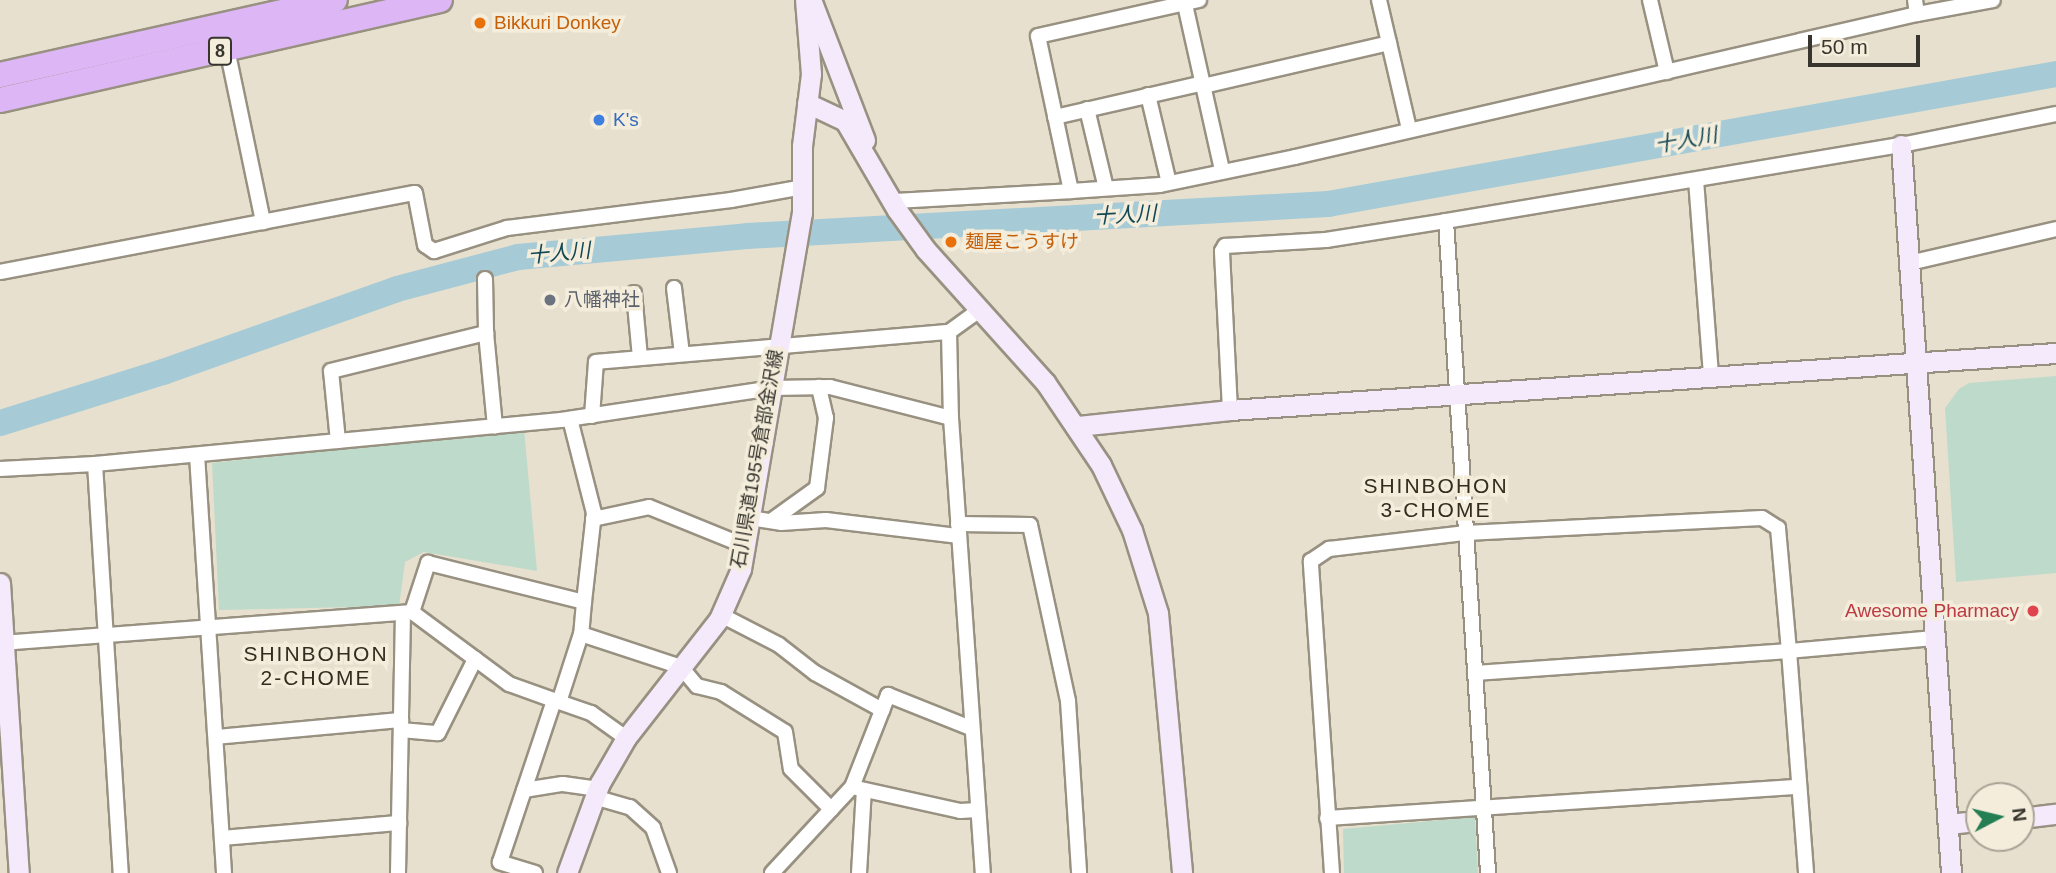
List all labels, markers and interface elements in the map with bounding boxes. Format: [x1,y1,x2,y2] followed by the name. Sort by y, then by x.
[494,12,621,34] place label: Bikkuri Donkey
[472,15,488,31] marker: Bikkuri Donkey
[1811,21,1923,65] scale bar
[1821,35,1868,58] text: 50 m
[208,36,232,66] road number: 8
[613,109,639,131] place label: K's
[591,112,607,128] marker: K's
[1653,122,1719,158] water label: 十人川
[1093,201,1157,229] water label: 十人川
[965,231,1079,253] place label: 麺屋こうすけ
[943,234,959,250] marker: 麺屋こうすけ
[527,238,591,268] water label: 十人川
[564,289,640,311] place label: 八幡神社
[542,292,558,308] marker: 八幡神社
[727,348,787,570] street label: 石川県道195号倉部金沢線
[1365,473,1507,523] district label: SHINBOHON 3-CHOME
[1845,600,2019,622] place label: Awesome Pharmacy
[2025,603,2041,619] marker: Awesome Pharmacy
[245,641,387,691] district label: SHINBOHON 2-CHOME
[1965,782,2035,852] north arrow
[2008,807,2031,823] text: N

